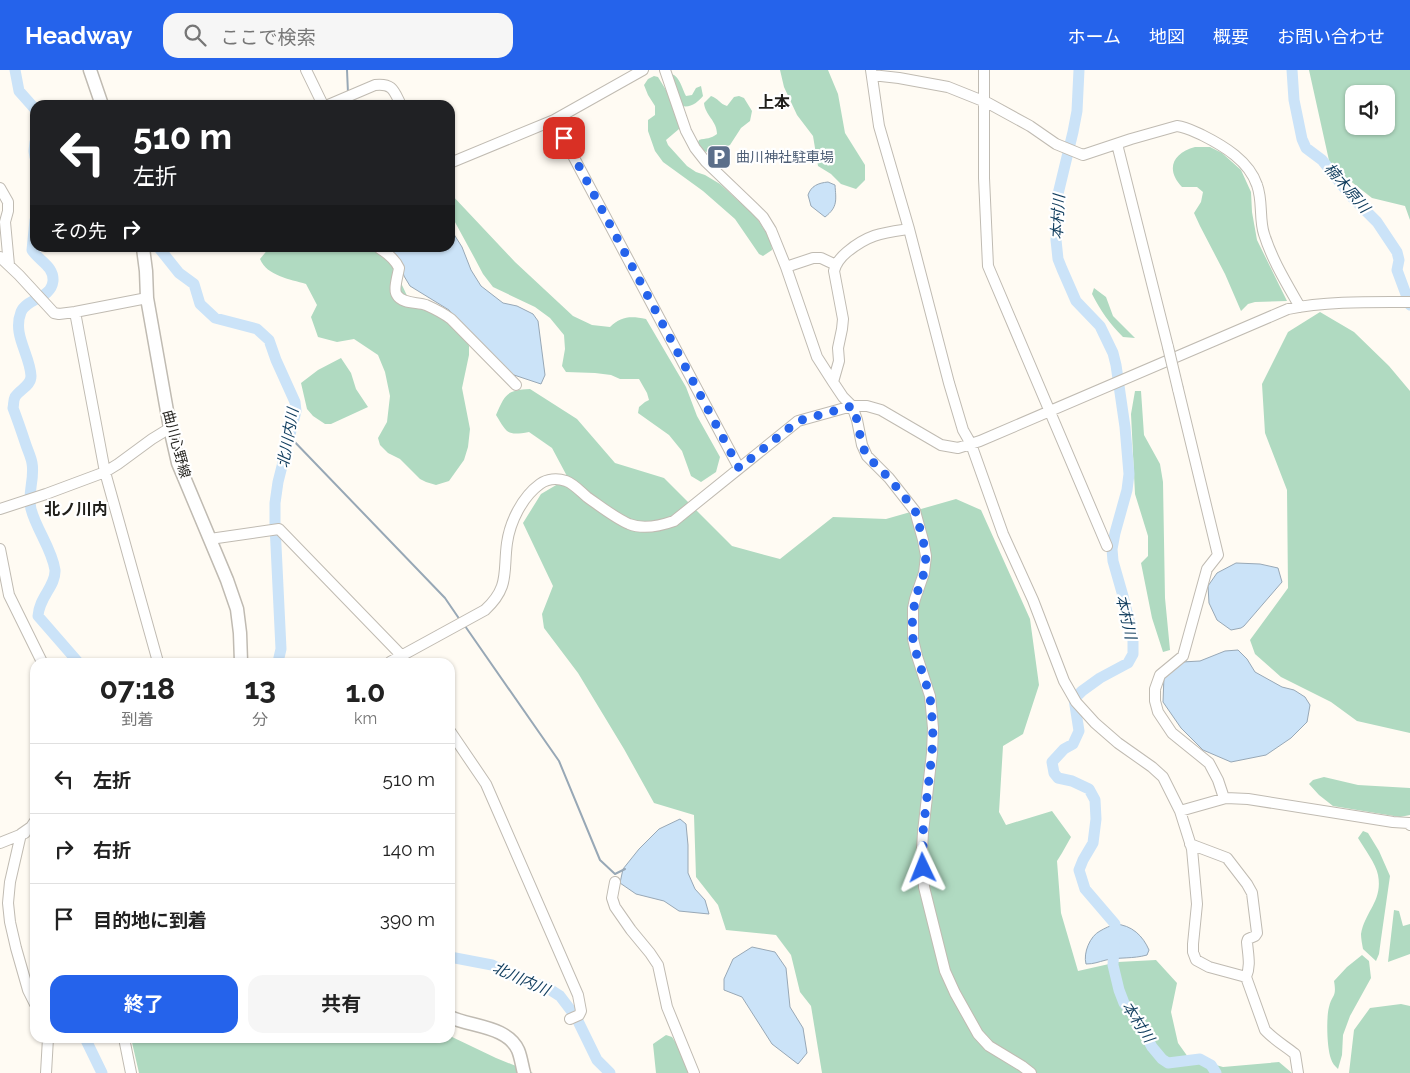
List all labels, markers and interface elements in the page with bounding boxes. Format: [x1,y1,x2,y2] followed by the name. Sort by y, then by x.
[163,13,513,58] search box
[25,21,133,50] text: Headway
[181,21,209,49] icon: search
[221,26,316,48] text: ここで検索
[1068,26,1121,47] text: ホーム
[1149,26,1185,47] text: 地図
[1213,26,1249,47] text: 概要
[1277,26,1385,47] text: お問い合わせ
[1345,85,1395,135] map controls
[1345,85,1395,135] button: sound
[758,93,790,112] district label: 上本
[133,116,232,157] text: 510 m
[543,117,585,159] pin
[50,120,115,185] icon: left
[550,124,578,152] icon: arrive
[706,144,732,170] parking icon: 曲川神社駐車場
[736,149,834,165] place label: 曲川神社駐車場
[1321,159,1375,218] water label: 楠木原川
[133,163,177,189] text: 左折
[1048,192,1068,240] water label: 本村川
[117,215,145,243] icon: right
[50,220,107,242] text: その先
[274,405,302,469] water label: 北川内川
[160,408,194,480] street label: 曲川心野線
[44,500,108,519] district label: 北ノ川内
[1112,593,1140,643] water label: 本村川
[99,671,175,706] text: 07:18
[245,671,276,706] text: 13
[346,674,386,709] text: 1.0
[354,709,377,728] text: km
[121,710,153,729] text: 到着
[252,710,268,729] text: 分
[50,765,78,793] icon: left
[383,768,435,790] text: 510 m
[93,769,131,791] text: 左折
[50,835,78,863] icon: right
[383,838,435,860] text: 140 m
[93,839,131,861] text: 右折
[896,841,948,893] position arrow
[50,905,78,933] icon: arrive
[380,908,435,930] text: 390 m
[93,909,207,931] text: 目的地に到着
[490,959,554,1000] water label: 北川内川
[50,975,238,1033] button: 終了
[248,975,435,1033] button: 共有
[1118,998,1159,1047] water label: 本村川

